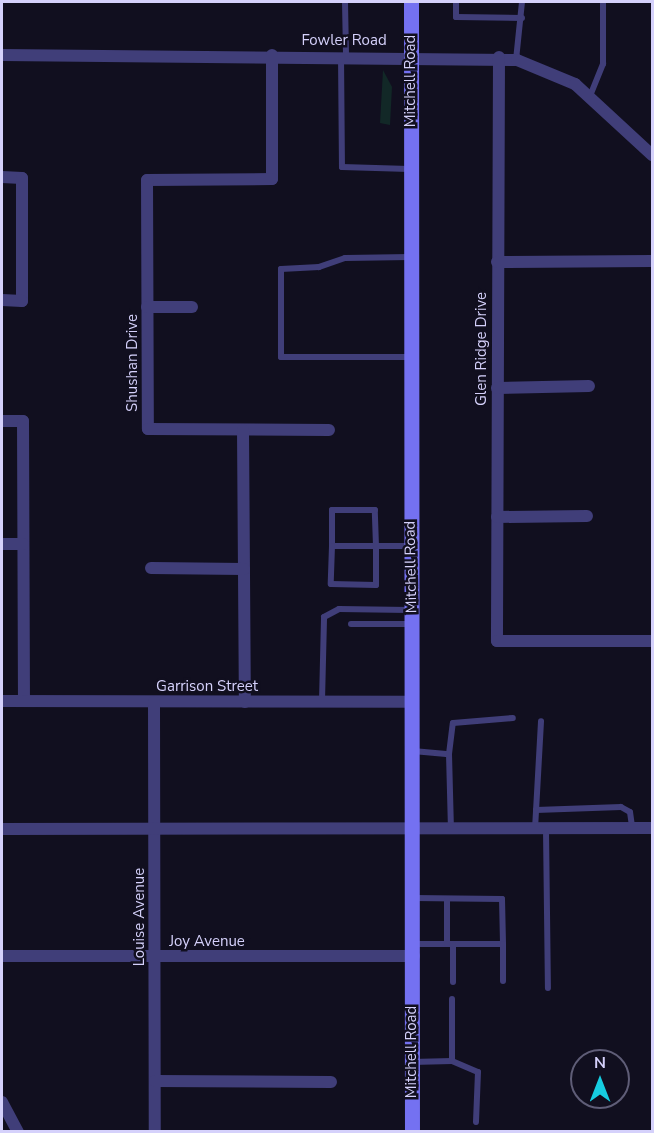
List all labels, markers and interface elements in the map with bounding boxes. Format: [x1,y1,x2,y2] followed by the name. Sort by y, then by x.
[301,32,387,50] street label: Fowler Road
[402,35,420,127] street label: Mitchell Road
[473,292,491,406] street label: Glen Ridge Drive
[124,314,142,412] street label: Shushan Drive
[401,521,421,613] street label: Mitchell Road
[156,678,258,696] street label: Garrison Street
[131,868,149,966] street label: Louise Avenue
[169,933,245,951] street label: Joy Avenue
[403,1006,421,1098] street label: Mitchell Road
[570,1049,630,1109] north arrow
[594,1052,606,1074] text: N

